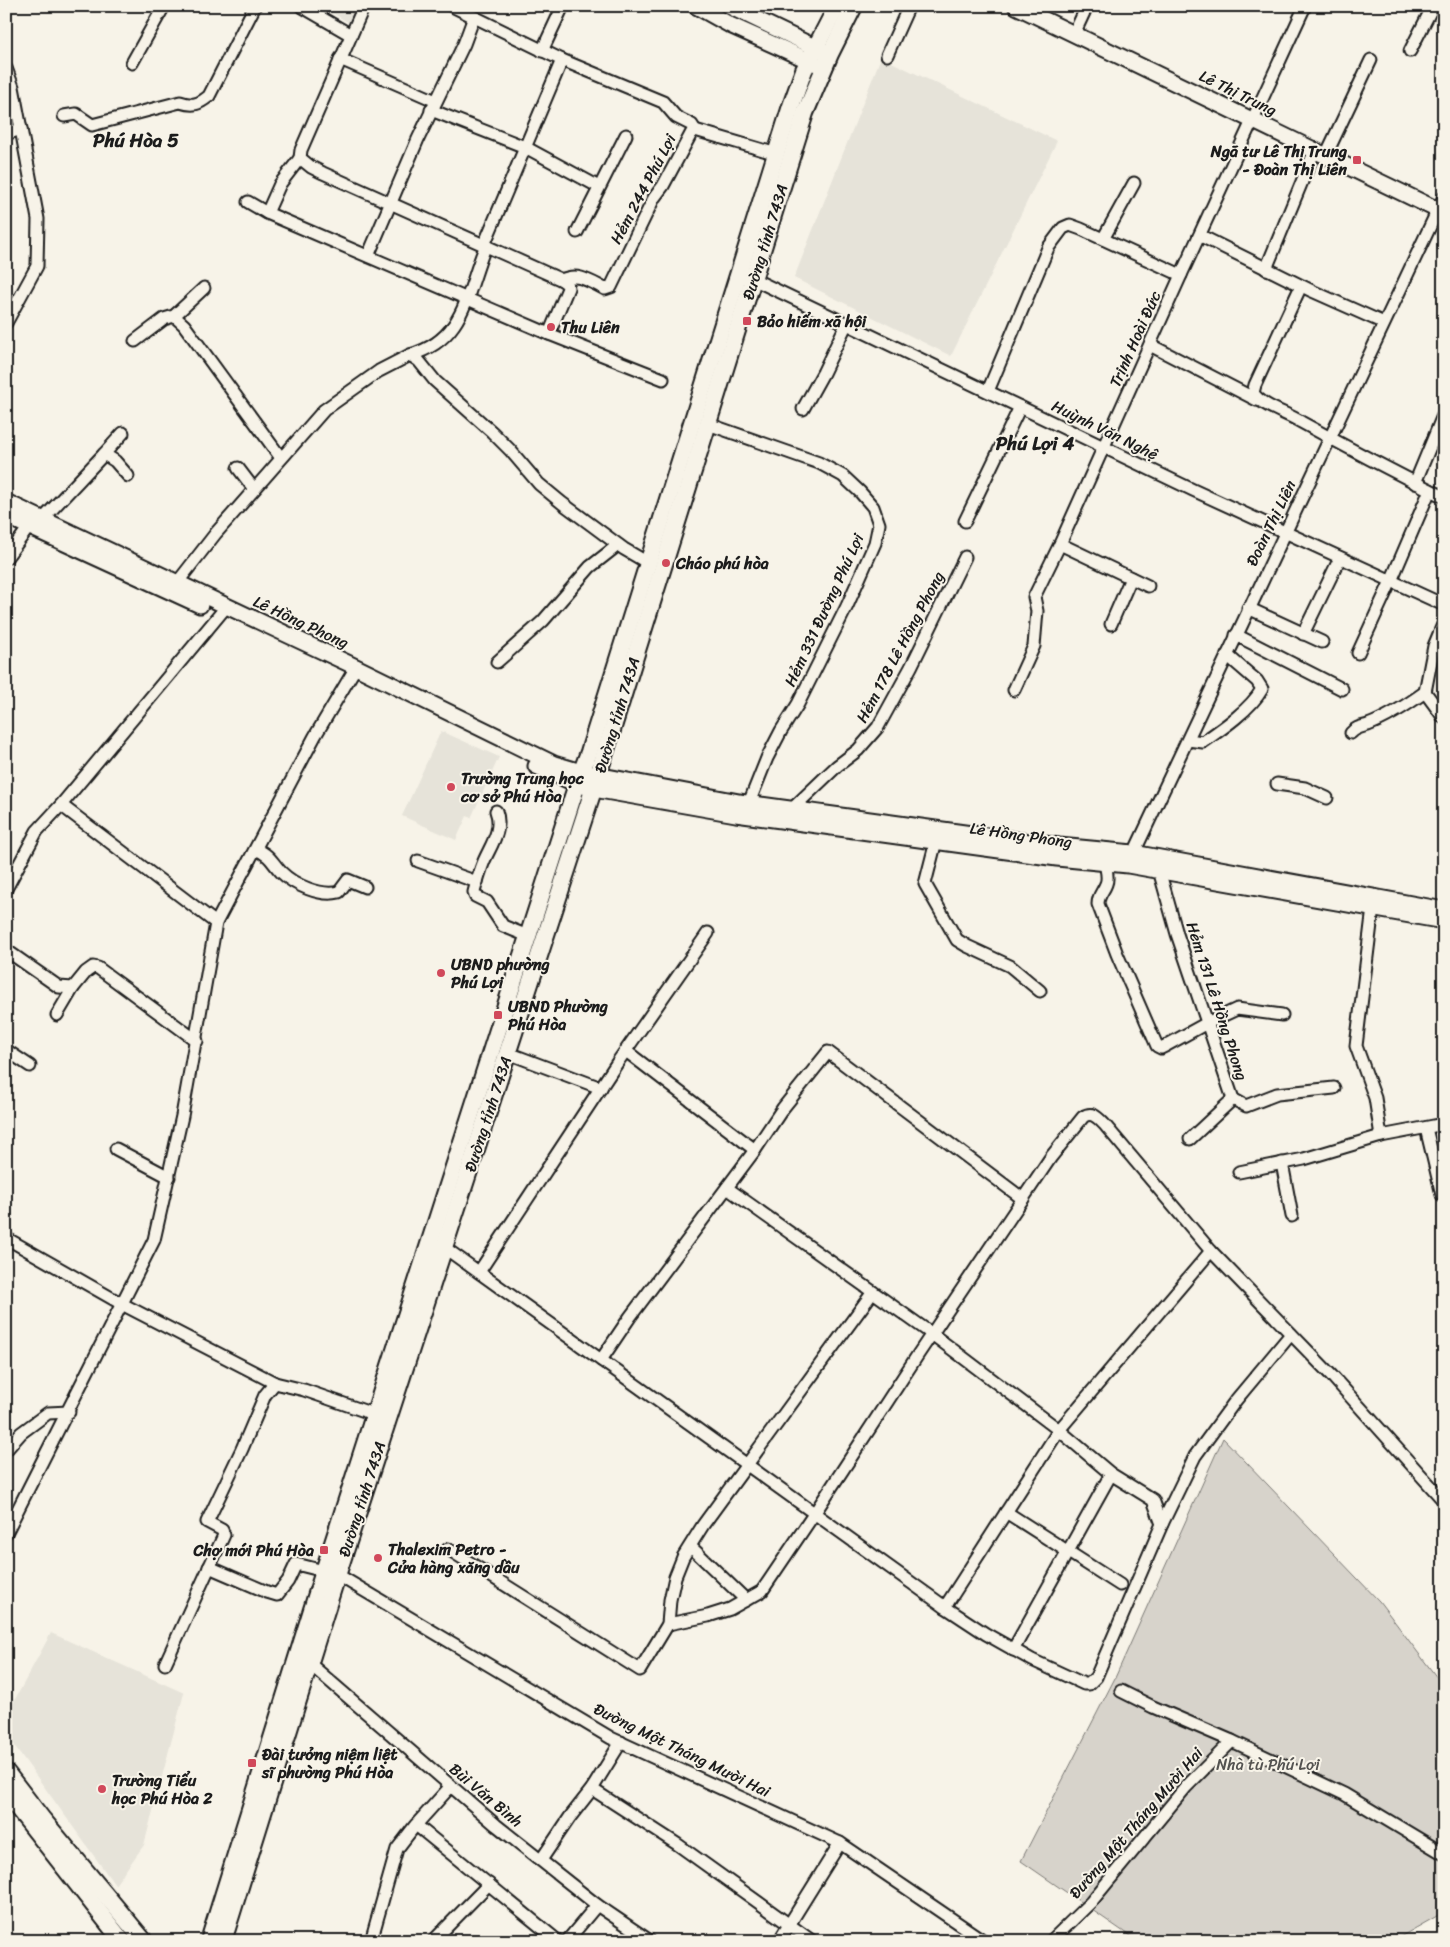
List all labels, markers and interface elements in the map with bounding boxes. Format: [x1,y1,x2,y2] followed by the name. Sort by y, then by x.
[1194,62,1282,124] street label: Lê Thị Trung
[93,124,179,157] district label: Phú Hòa 5
[602,128,685,249] street label: Hẻm 244 Phú Lợi
[1210,137,1348,184] place label: Ngã tư Lê Thị Trung - Đoàn Thị Liên
[1351,154,1363,166] marker: Ngã tư Lê Thị Trung - Đoàn Thị Liên
[734,180,796,304] street label: Đường tỉnh 743A
[1101,286,1169,392] street label: Trịnh Hoài Đức
[757,307,868,336] place label: Bảo hiểm xã hội
[561,313,620,342] place label: Thu Liên
[741,315,753,327] marker: Bảo hiểm xã hội
[545,321,557,333] marker: Thu Liên
[1047,392,1164,469] street label: Huỳnh Văn Nghệ
[996,427,1074,460] district label: Phú Lợi 4
[1238,475,1305,571] street label: Đoàn Thị Liên
[776,528,873,692] street label: Hẻm 331 Đường Phú Lợi
[675,549,769,578] place label: Cháo phú hòa
[660,557,672,569] marker: Cháo phú hòa
[848,566,952,728] street label: Hẻm 178 Lê Hồng Phong
[248,587,354,657] street label: Lê Hồng Phong
[586,653,648,777] street label: Đường tỉnh 743A
[460,764,585,811] place label: Trường Trung học cơ sở Phú Hòa
[445,781,457,793] marker: Trường Trung học cơ sở Phú Hòa
[968,813,1074,857] street label: Lê Hồng Phong
[1178,918,1256,1084] street label: Hẻm 131 Lê Hồng Phong
[451,950,551,997] place label: UBND phường Phú Lợi
[435,967,447,979] marker: UBND phường Phú Lợi
[508,992,609,1039] place label: UBND Phường Phú Hòa
[492,1009,504,1021] marker: UBND Phường Phú Hòa
[456,1052,520,1176] street label: Đường tỉnh 743A
[330,1437,394,1561] street label: Đường tỉnh 743A
[387,1535,520,1582] place label: Thalexim Petro - Cửa hàng xăng dầu
[192,1536,314,1565] place label: Chợ mới Phú Hòa
[318,1544,330,1556] marker: Chợ mới Phú Hòa
[372,1552,384,1564] marker: Thalexim Petro - Cửa hàng xăng dầu
[589,1694,776,1806] street label: Đường Một Tháng Mười Hai
[261,1740,397,1787] place label: Đài tưởng niệm liệt sĩ phường Phú Hòa
[1061,1740,1211,1906] street label: Đường Một Tháng Mười Hai
[1216,1750,1320,1779] park label: Nhà tù Phú Lợi
[442,1755,530,1835] street label: Bùi Văn Bình
[246,1757,258,1769] marker: Đài tưởng niệm liệt sĩ phường Phú Hòa
[111,1766,213,1813] place label: Trường Tiểu học Phú Hòa 2
[96,1783,108,1795] marker: Trường Tiểu học Phú Hòa 2

